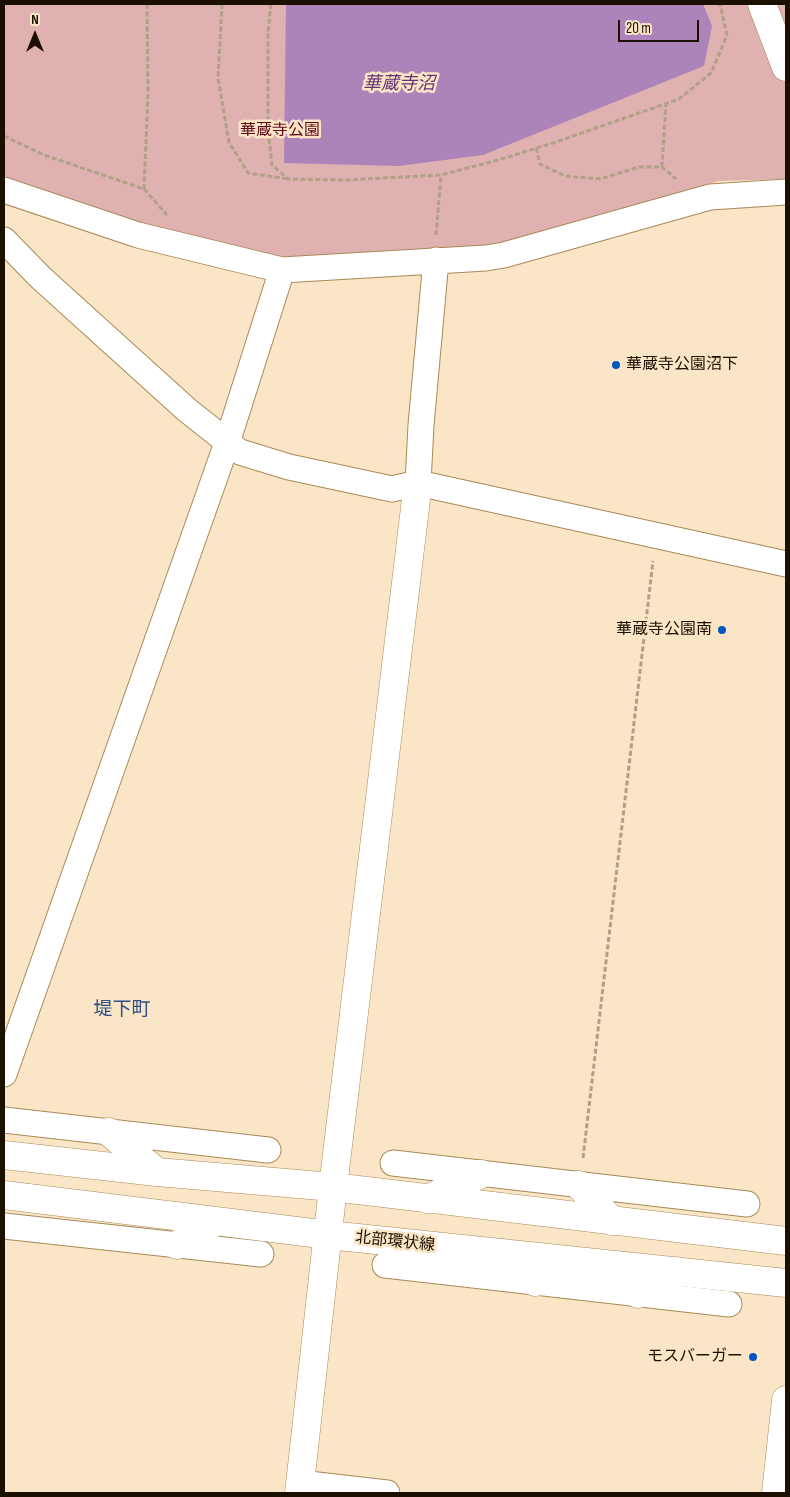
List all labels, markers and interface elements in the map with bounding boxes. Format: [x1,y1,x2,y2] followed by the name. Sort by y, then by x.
[10,10,60,60] north arrow
[620,10,701,42] scale bar
[31,11,39,28] text: N
[626,19,651,38] text: 20 m
[363,73,435,95] water label: 華蔵寺沼
[240,121,320,141] park label: 華蔵寺公園
[626,355,738,375] place label: 華蔵寺公園沼下
[610,359,622,371] marker: 華蔵寺公園沼下
[616,620,712,640] place label: 華蔵寺公園南
[716,624,728,636] marker: 華蔵寺公園南
[94,999,150,1021] district label: 堤下町
[354,1228,436,1256] street label: 北部環状線
[647,1347,743,1367] place label: モスバーガー
[747,1351,759,1363] marker: モスバーガー

